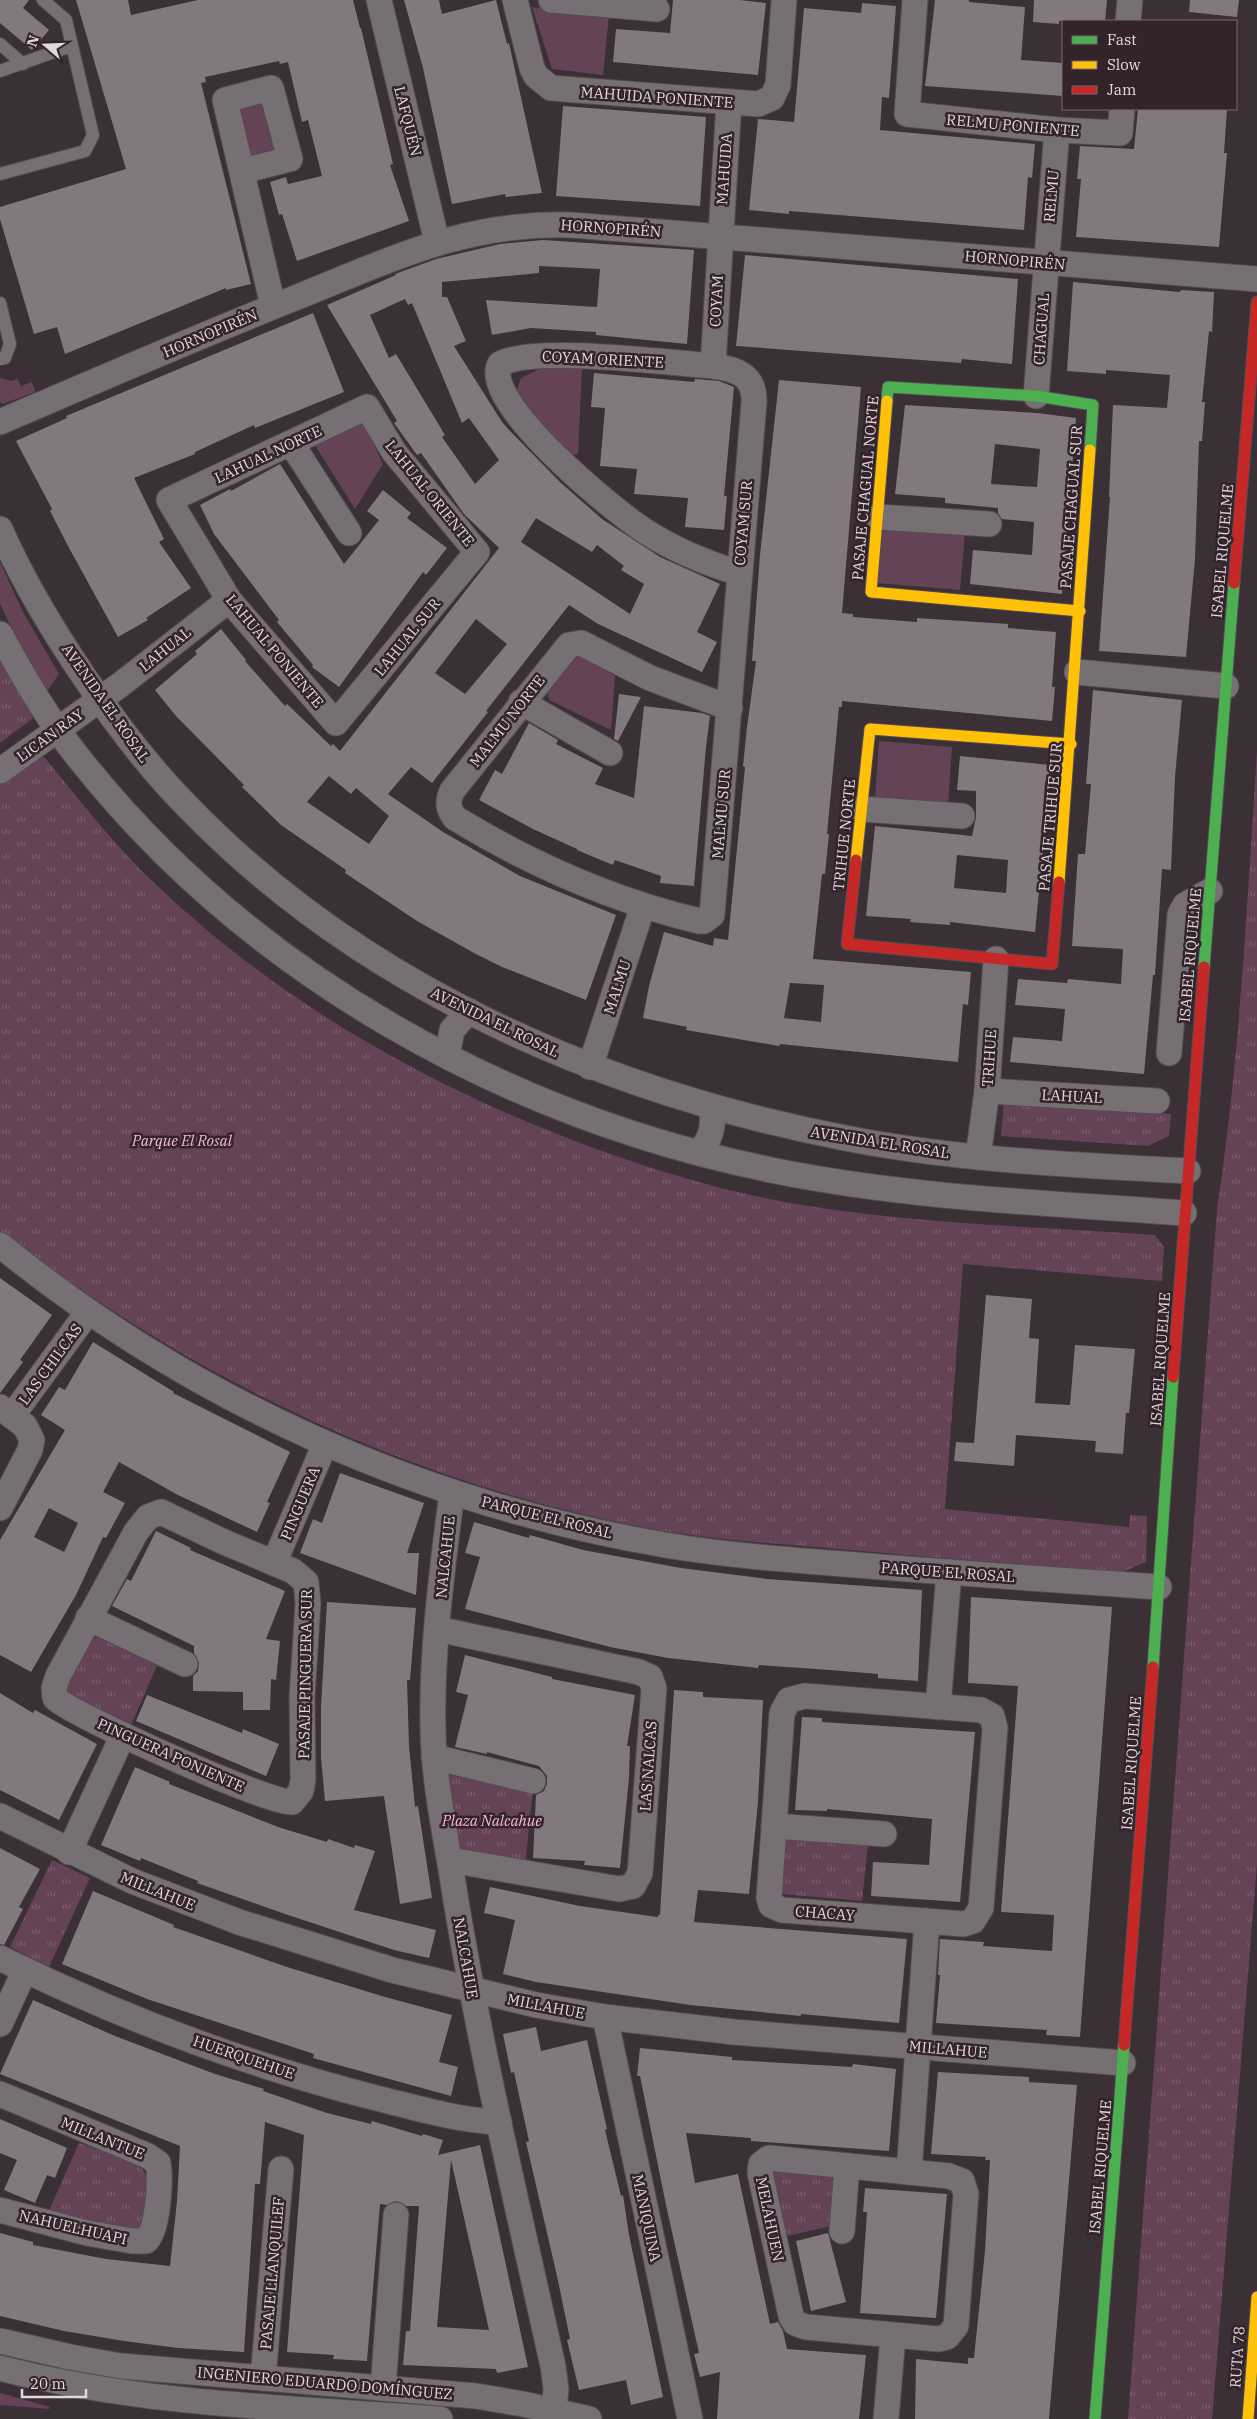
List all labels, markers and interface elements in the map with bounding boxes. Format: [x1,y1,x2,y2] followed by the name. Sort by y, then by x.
[20,20,70,70] north arrow
[1062,20,1237,110] legend
[1107,30,1137,49] text: Fast
[22,33,43,49] text: N
[1107,55,1141,74] text: Slow
[1107,80,1136,99] text: Jam
[580,82,734,112] street label: MAHUIDA PONIENTE
[390,84,426,158] street label: LAFQUÉN
[945,110,1081,140] street label: RELMU PONIENTE
[712,132,736,206] street label: MAHUIDA
[1039,169,1063,223] street label: RELMU
[560,215,662,241] street label: HORNOPIRÉN
[964,246,1066,274] street label: HORNOPIRÉN
[705,275,727,327] street label: COYAM
[1029,292,1053,366] street label: CHAGUAL
[160,305,260,361] street label: HORNOPIRÉN
[542,346,664,372] street label: COYAM ORIENTE
[847,395,883,581] street label: PASAJE CHAGUAL NORTE
[211,421,325,487] street label: LAHUAL NORTE
[1056,425,1086,589] street label: PASAJE CHAGUAL SUR
[381,436,479,550] street label: LAHUAL ORIENTE
[730,480,756,566] street label: COYAM SUR
[1207,483,1237,619] street label: ISABEL RIQUELME
[222,590,328,712] street label: LAHUAL PONIENTE
[370,594,444,680] street label: LAHUAL SUR
[135,622,195,676] street label: LAHUAL
[58,640,154,766] street label: AVENIDA EL ROSAL
[465,671,549,771] street label: MALMU NORTE
[13,704,88,766] street label: LICAN RAY
[1034,742,1066,892] street label: PASAJE TRIHUE SUR
[708,768,734,860] street label: MALMU SUR
[829,778,859,892] street label: TRIHUE NORTE
[1175,887,1205,1023] street label: ISABEL RIQUELME
[599,957,635,1017] street label: MALMU
[428,983,562,1061] street label: AVENIDA EL ROSAL
[978,1029,1000,1087] street label: TRIHUE
[1041,1085,1103,1107] street label: LAHUAL
[809,1122,951,1162] street label: AVENIDA EL ROSAL
[131,1131,233,1150] park label: Parque El Rosal
[1146,1291,1174,1427] street label: ISABEL RIQUELME
[14,1320,86,1408] street label: LAS CHILCAS
[276,1463,324,1543] street label: PINGUERA
[480,1492,615,1542] street label: PARQUE EL ROSAL
[431,1515,459,1599] street label: NALCAHUE
[880,1558,1016,1586] street label: PARQUE EL ROSAL
[294,1589,316,1759] street label: PASAJE PINGUERA SUR
[1117,1695,1145,1831] street label: ISABEL RIQUELME
[94,1714,248,1796] street label: PINGUERA PONIENTE
[635,1720,661,1812] street label: LAS NALCAS
[441,1811,542,1830] park label: Plaza Nalcahue
[118,1867,198,1915] street label: MILLAHUE
[794,1901,856,1925] street label: CHACAY
[449,1916,483,2000] street label: NALCAHUE
[505,1989,587,2023] street label: MILLAHUE
[191,2031,297,2083] street label: HUERQUEHUE
[908,2036,988,2062] street label: MILLAHUE
[1085,2099,1115,2235] street label: ISABEL RIQUELME
[58,2113,148,2163] street label: MILLANTUE
[628,2172,666,2264] street label: MANIQUINA
[752,2175,788,2263] street label: MELAHUEN
[256,2196,288,2350] street label: PASAJE LLANQUILEF
[17,2205,129,2249] street label: NAHUELHUAPI
[1225,2326,1249,2388] street label: RUTA 78
[196,2362,454,2404] street label: INGENIERO EDUARDO DOMÍNGUEZ
[22,2366,86,2398] scale bar
[30,2374,66,2393] text: 20 m

